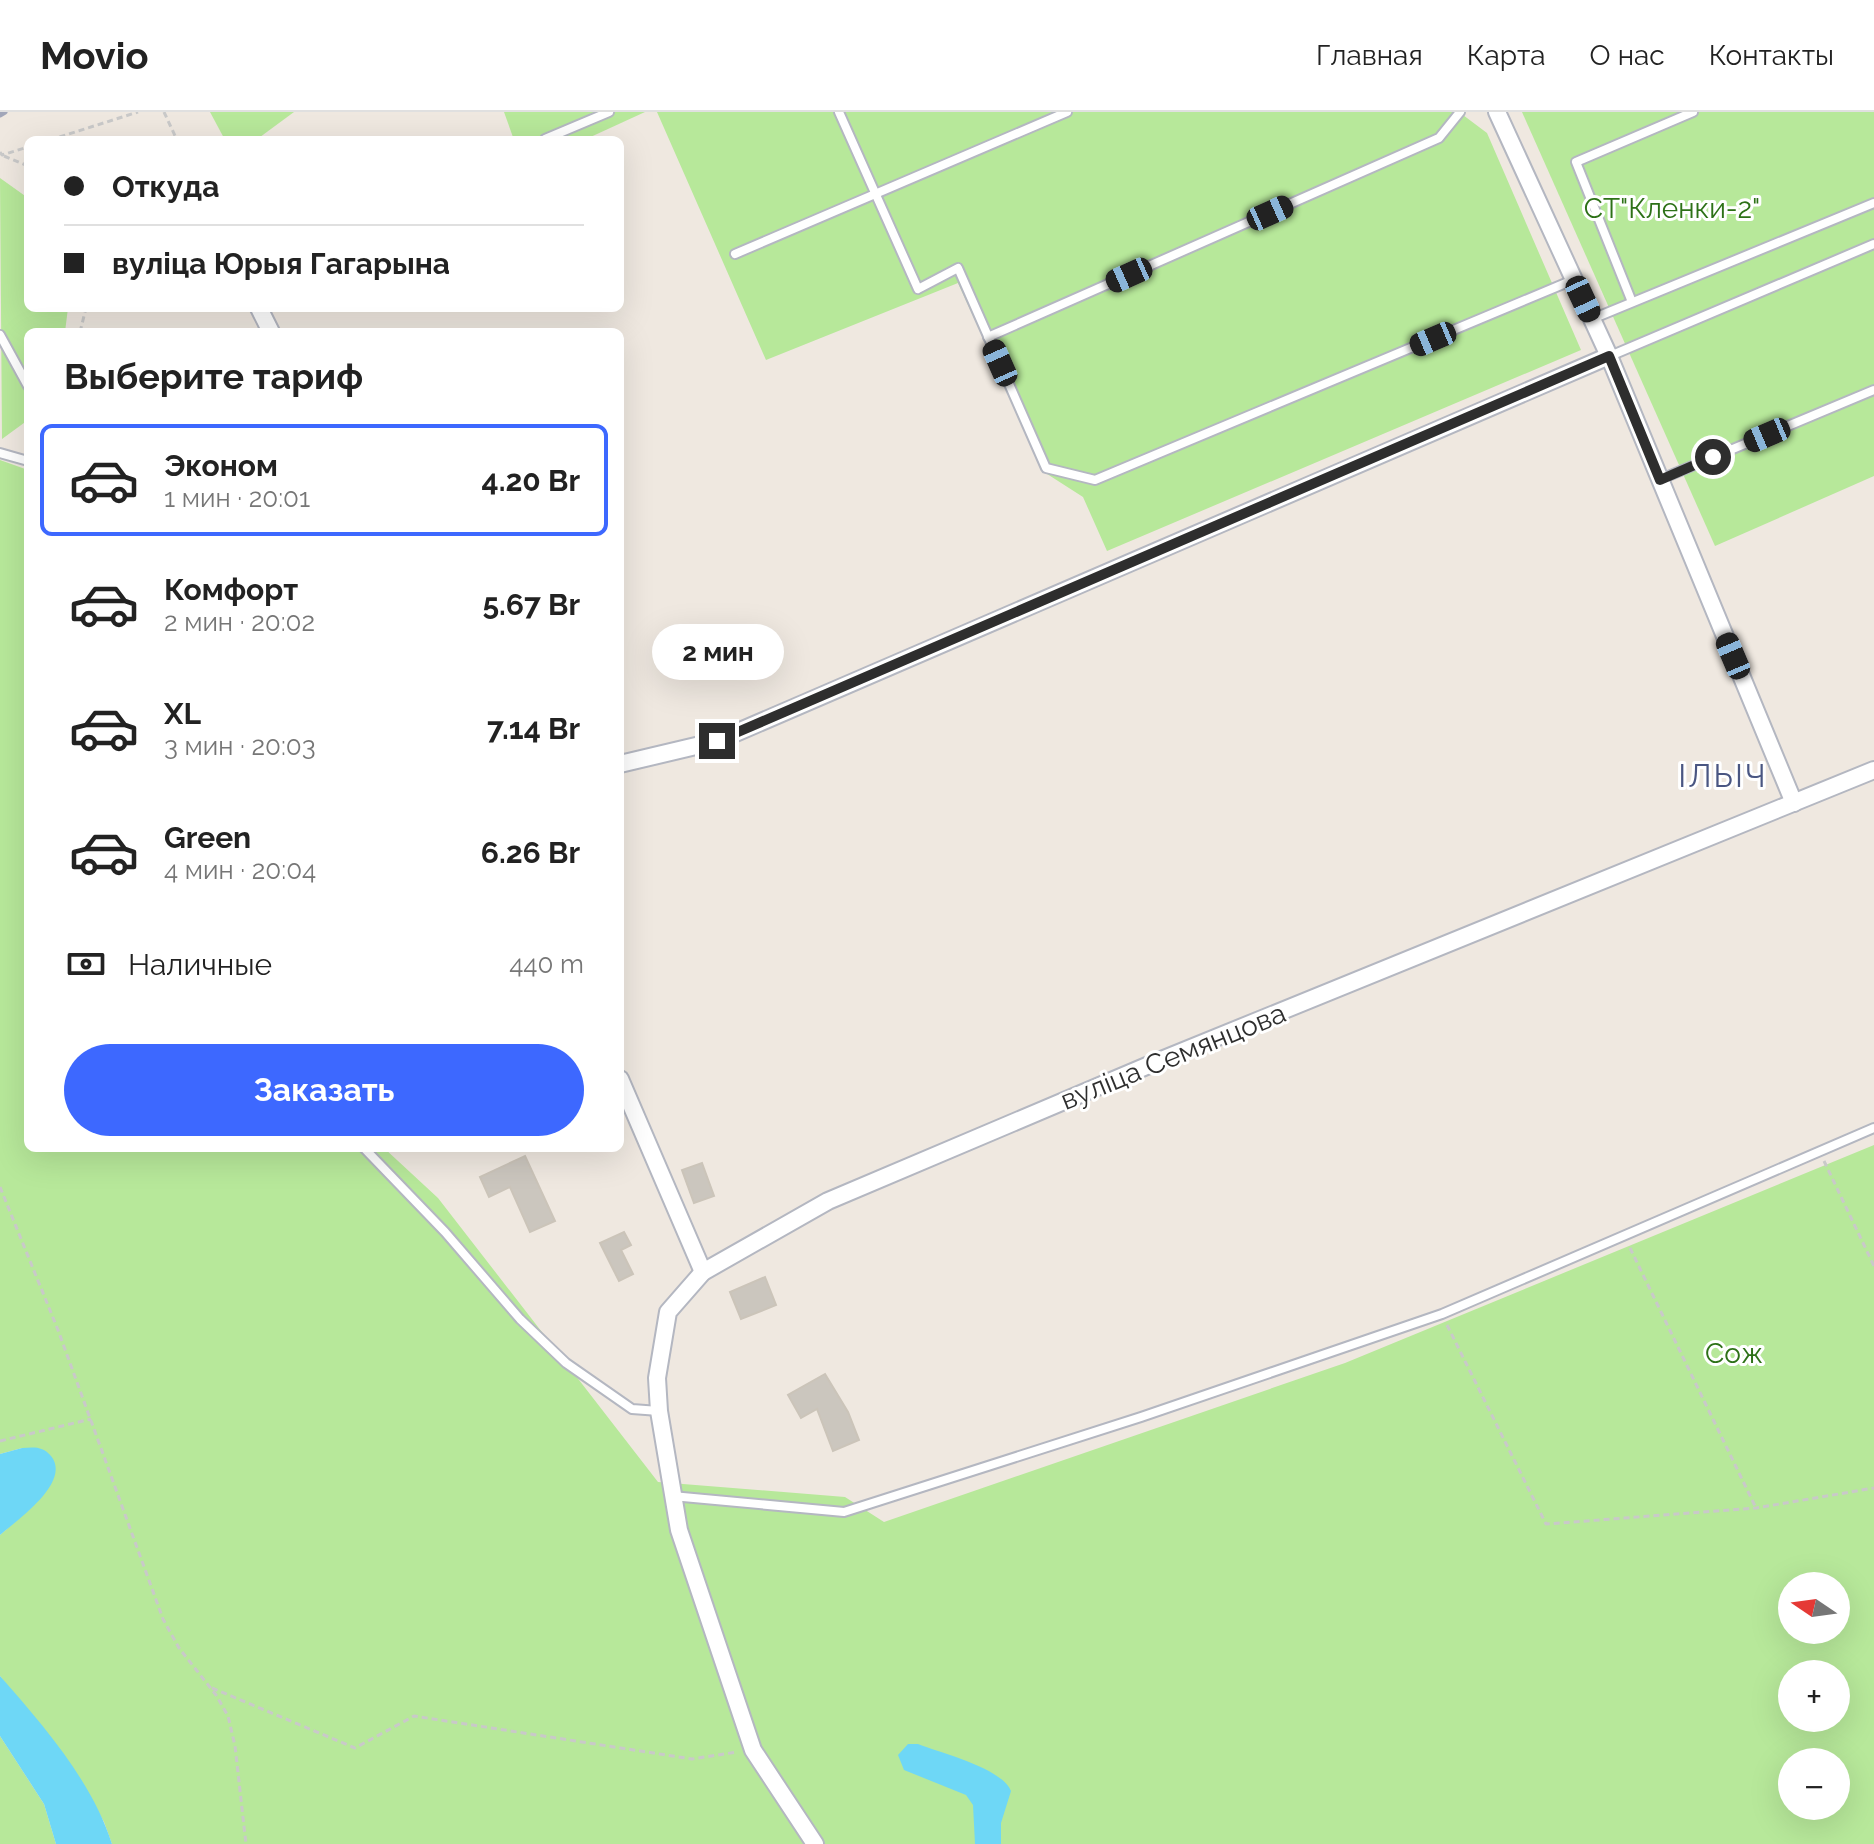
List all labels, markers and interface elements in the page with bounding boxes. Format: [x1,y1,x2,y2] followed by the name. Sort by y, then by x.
[40,33,149,78] text: Movio
[1316,39,1423,72] text: Главная
[1467,39,1546,72] text: Карта
[1590,39,1665,72] text: О нас
[1709,39,1834,72] text: Контакты
[112,169,219,204] text: Откуда
[1243,192,1297,234] car
[1584,192,1760,225] park label: СТ"Кленки-2"
[112,246,450,281] text: вуліца Юрыя Гагарына
[1102,254,1156,296] car
[1562,272,1604,326] car
[1406,319,1460,359] car
[979,336,1021,390] car
[64,355,363,397] text: Выберите тариф
[1740,415,1794,455] car
[1695,439,1731,475] route start
[68,444,140,516] icon: car
[164,448,278,483] text: Эконом
[482,463,580,498] text: 4.20 Br
[164,483,310,513] text: 1 мин · 20:01
[68,568,140,640] icon: car
[164,572,298,607] text: Комфорт
[482,587,580,622] text: 5.67 Br
[164,607,315,637] text: 2 мин · 20:02
[651,625,783,681] callout: 2 мин
[1713,629,1753,683] car
[682,637,754,667] text: 2 мин
[68,692,140,764] icon: car
[164,696,201,731] text: XL
[487,711,580,746] text: 7.14 Br
[699,723,735,759] route end
[164,731,316,761] text: 3 мин · 20:03
[1678,757,1768,794] district label: ІЛЬІЧ
[68,816,140,888] icon: car
[164,820,251,855] text: Green
[481,835,580,870] text: 6.26 Br
[164,855,316,885] text: 4 мин · 20:04
[64,942,108,986] icon: cash
[128,947,272,982] text: Наличные
[509,949,584,979] text: 440 m
[1056,996,1291,1117] street label: вуліца Семянцова
[64,1044,584,1136] button: Заказать
[1705,1337,1763,1370] park label: Сож
[1778,1572,1850,1644] north arrow
[1778,1572,1850,1820] map controls
[1778,1660,1850,1732] button: +
[1778,1748,1850,1820] button: −

